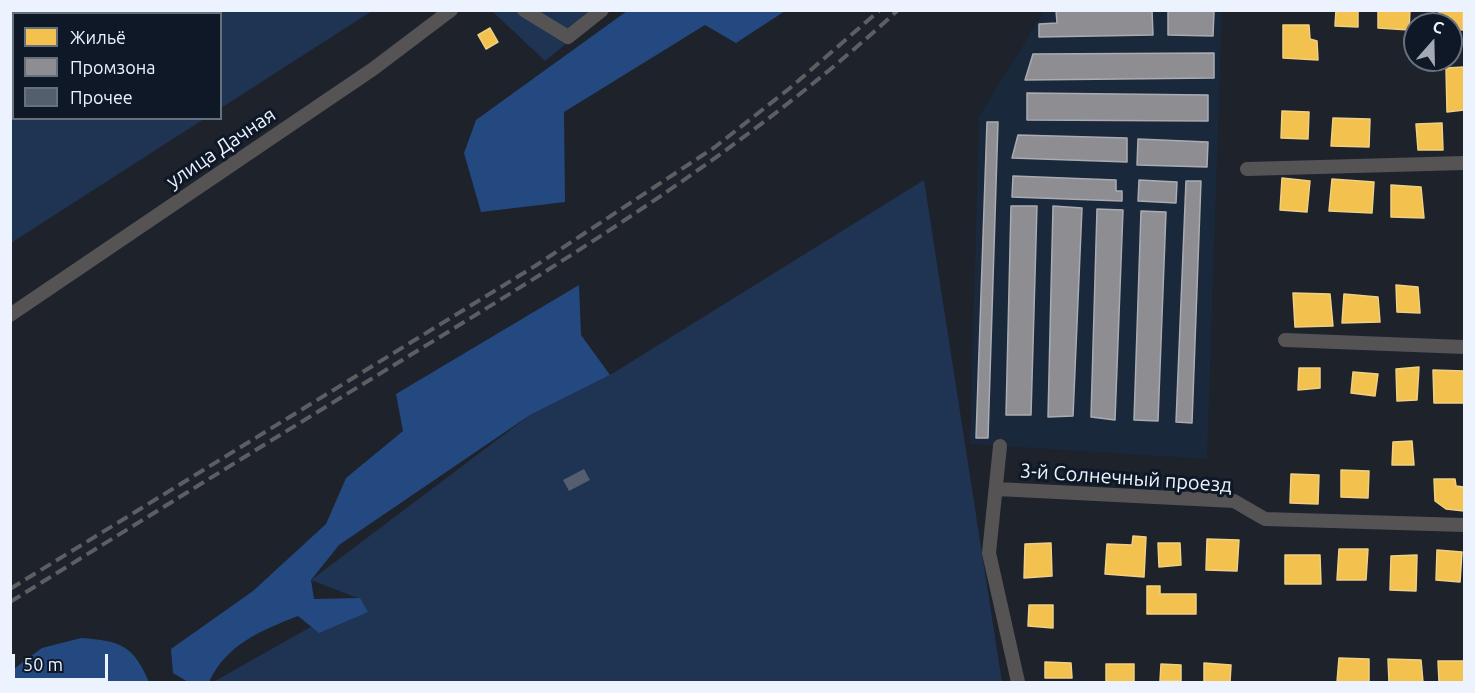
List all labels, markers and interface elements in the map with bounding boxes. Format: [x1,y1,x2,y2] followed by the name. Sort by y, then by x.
[12,12,222,120] legend
[1403,12,1463,72] north arrow
[1431,17,1446,37] text: С
[70,27,126,47] text: Жильё
[70,57,155,77] text: Промзона
[70,87,133,107] text: Прочее
[162,103,280,193] street label: улица Дачная
[1019,459,1233,497] street label: 3-й Солнечный проезд
[15,642,111,680] scale bar
[23,654,63,674] text: 50 m

